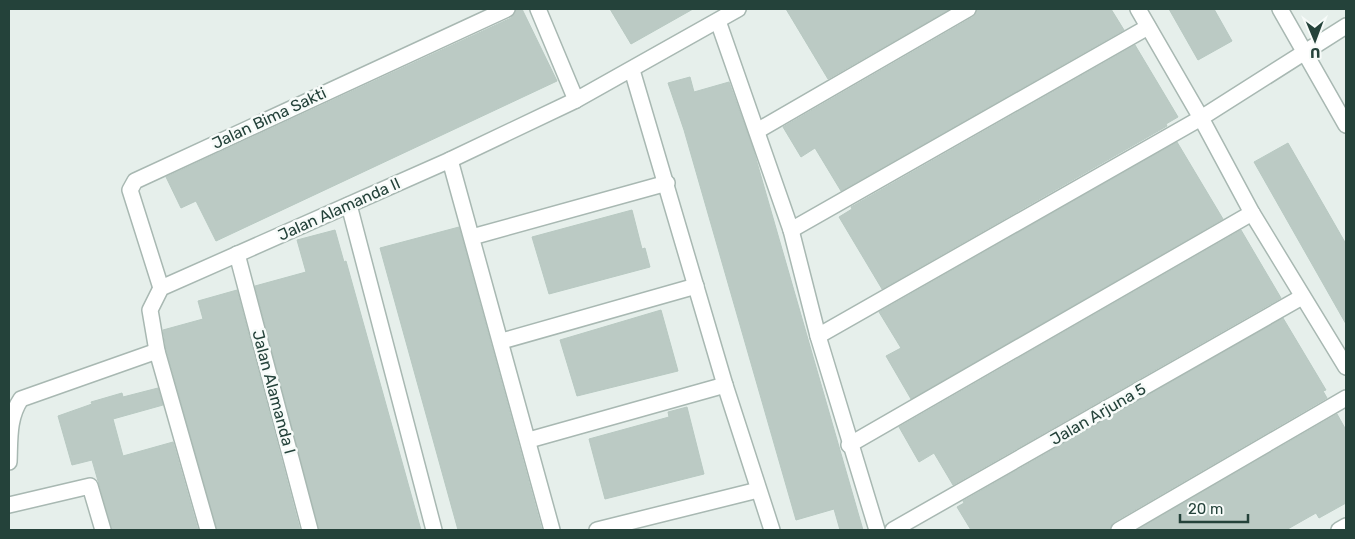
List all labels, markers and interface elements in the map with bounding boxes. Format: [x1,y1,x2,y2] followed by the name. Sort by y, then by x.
[1290,15,1340,65] north arrow
[1310,44,1320,61] text: U
[209,83,329,153] street label: Jalan Bima Sakti
[275,173,403,245] street label: Jalan Alamanda II
[248,328,300,456] street label: Jalan Alamanda I
[1047,379,1149,449] street label: Jalan Arjuna 5
[1180,492,1248,524] scale bar
[1188,500,1223,518] text: 20 m

